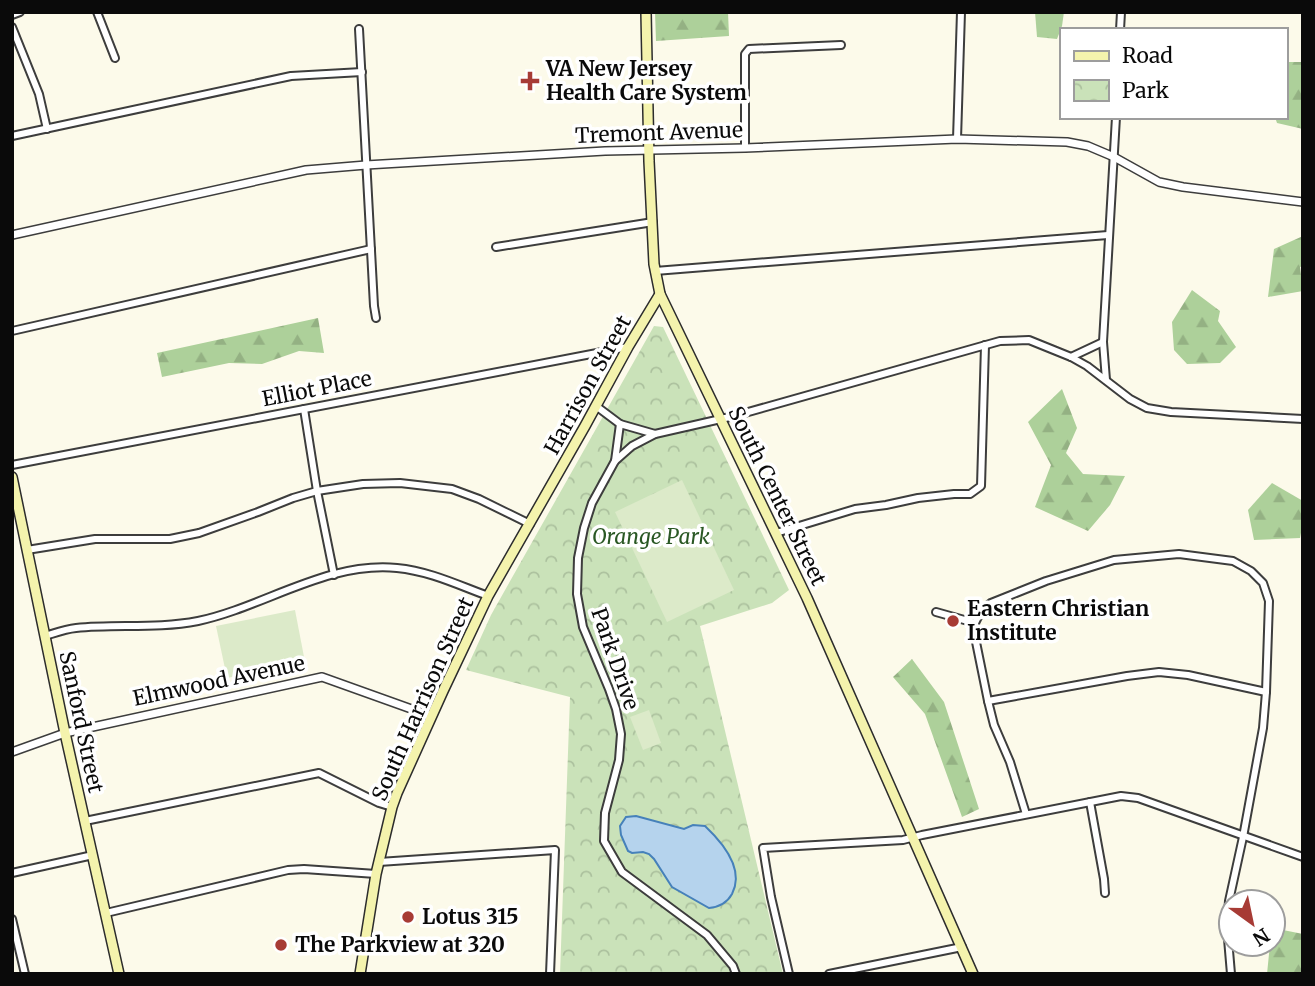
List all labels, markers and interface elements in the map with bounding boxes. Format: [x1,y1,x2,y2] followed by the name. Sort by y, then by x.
[1060,28,1287,119] legend
[1122,42,1173,69] text: Road
[545,55,747,106] place label: VA New Jersey Health Care System
[520,71,540,91] marker: VA New Jersey Health Care System
[1122,77,1169,104] text: Park
[575,116,743,149] street label: Tremont Avenue
[538,310,637,459] street label: Harrison Street
[260,365,374,412] street label: Elliot Place
[722,402,833,590] street label: South Center Street
[592,523,711,550] park label: Orange Park
[365,593,480,805] street label: South Harrison Street
[967,595,1149,646] place label: Eastern Christian Institute
[585,604,646,713] street label: Park Drive
[945,613,961,629] marker: Eastern Christian Institute
[53,649,110,795] street label: Sanford Street
[130,649,307,712] street label: Elmwood Avenue
[1217,888,1287,958] north arrow
[422,903,519,930] place label: Lotus 315
[400,909,416,925] marker: Lotus 315
[1248,923,1274,951] text: N
[295,931,505,958] place label: The Parkview at 320
[273,937,289,953] marker: The Parkview at 320

